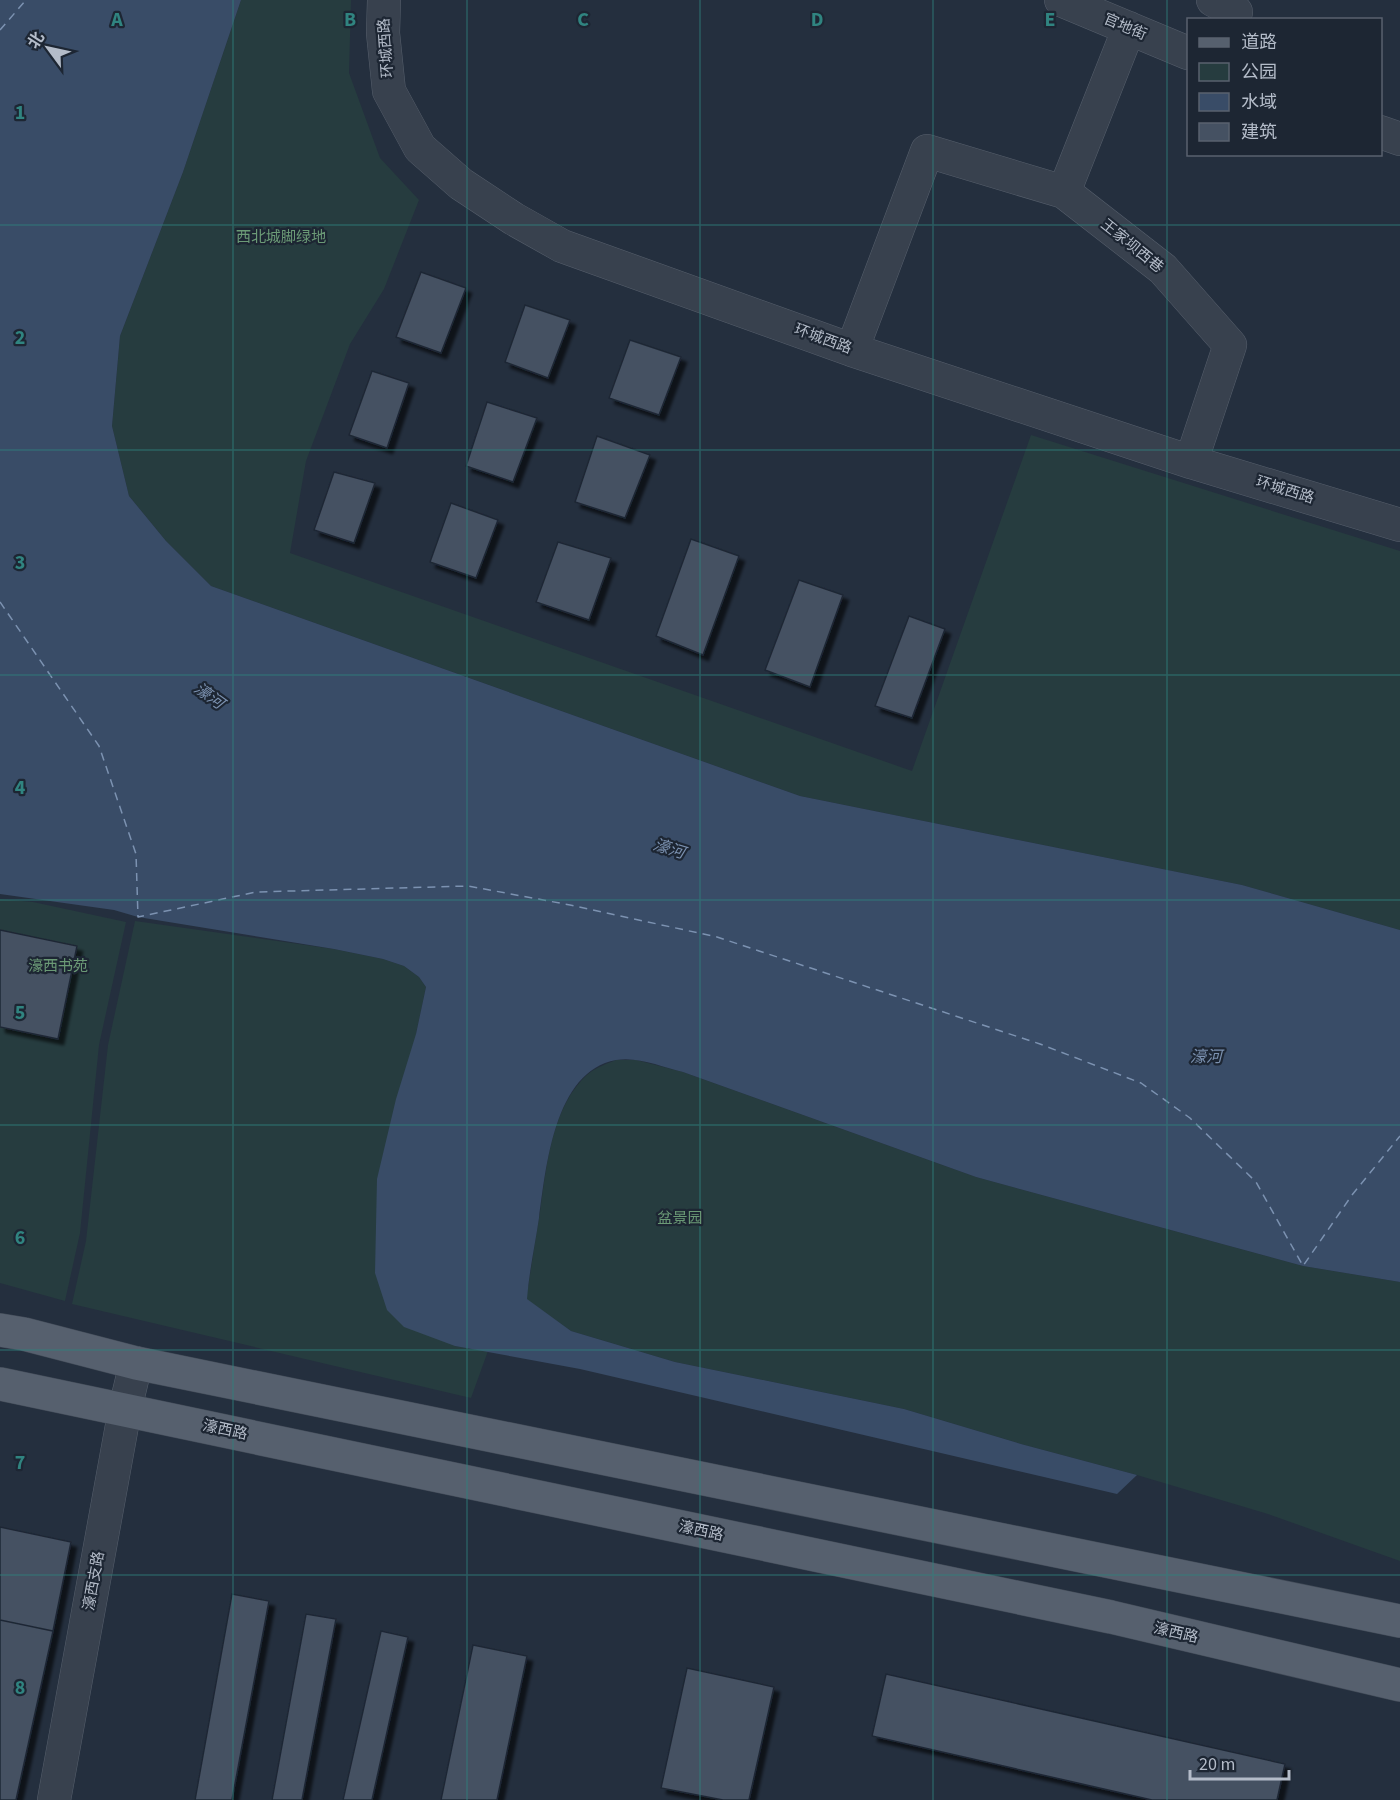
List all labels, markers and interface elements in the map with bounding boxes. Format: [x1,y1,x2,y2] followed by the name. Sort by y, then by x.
[110,6,123,34] text: A
[344,6,356,34] text: B
[577,6,589,34] text: C
[811,6,823,34] text: D
[1045,6,1055,34] text: E
[1100,9,1150,45] street label: 官地街
[373,17,399,79] street label: 环城西路
[18,18,78,78] north arrow
[1187,18,1382,156] legend
[23,28,50,53] text: 北
[1241,30,1277,55] text: 道路
[1241,60,1277,85] text: 公园
[1241,90,1277,115] text: 水域
[15,99,25,127] text: 1
[1241,120,1277,145] text: 建筑
[1096,214,1168,278] street label: 王家坝西巷
[236,227,326,248] park label: 西北城脚绿地
[791,319,855,359] street label: 环城西路
[15,324,25,352] text: 2
[1253,471,1317,509] street label: 环城西路
[15,549,25,577] text: 3
[190,678,231,716] water label: 濠河
[15,774,26,802] text: 4
[650,834,690,865] water label: 濠河
[28,956,88,977] park label: 濠西书苑
[15,999,25,1027] text: 5
[1190,1046,1225,1068] water label: 濠河
[657,1208,703,1229] park label: 盆景园
[15,1224,25,1252] text: 6
[201,1415,249,1445] street label: 濠西路
[15,1449,25,1477] text: 7
[677,1516,725,1546] street label: 濠西路
[78,1550,110,1612] street label: 濠西支路
[1152,1618,1200,1648] street label: 濠西路
[15,1674,25,1702] text: 8
[1190,1743,1289,1781] scale bar
[1199,1752,1235,1777] text: 20 m

